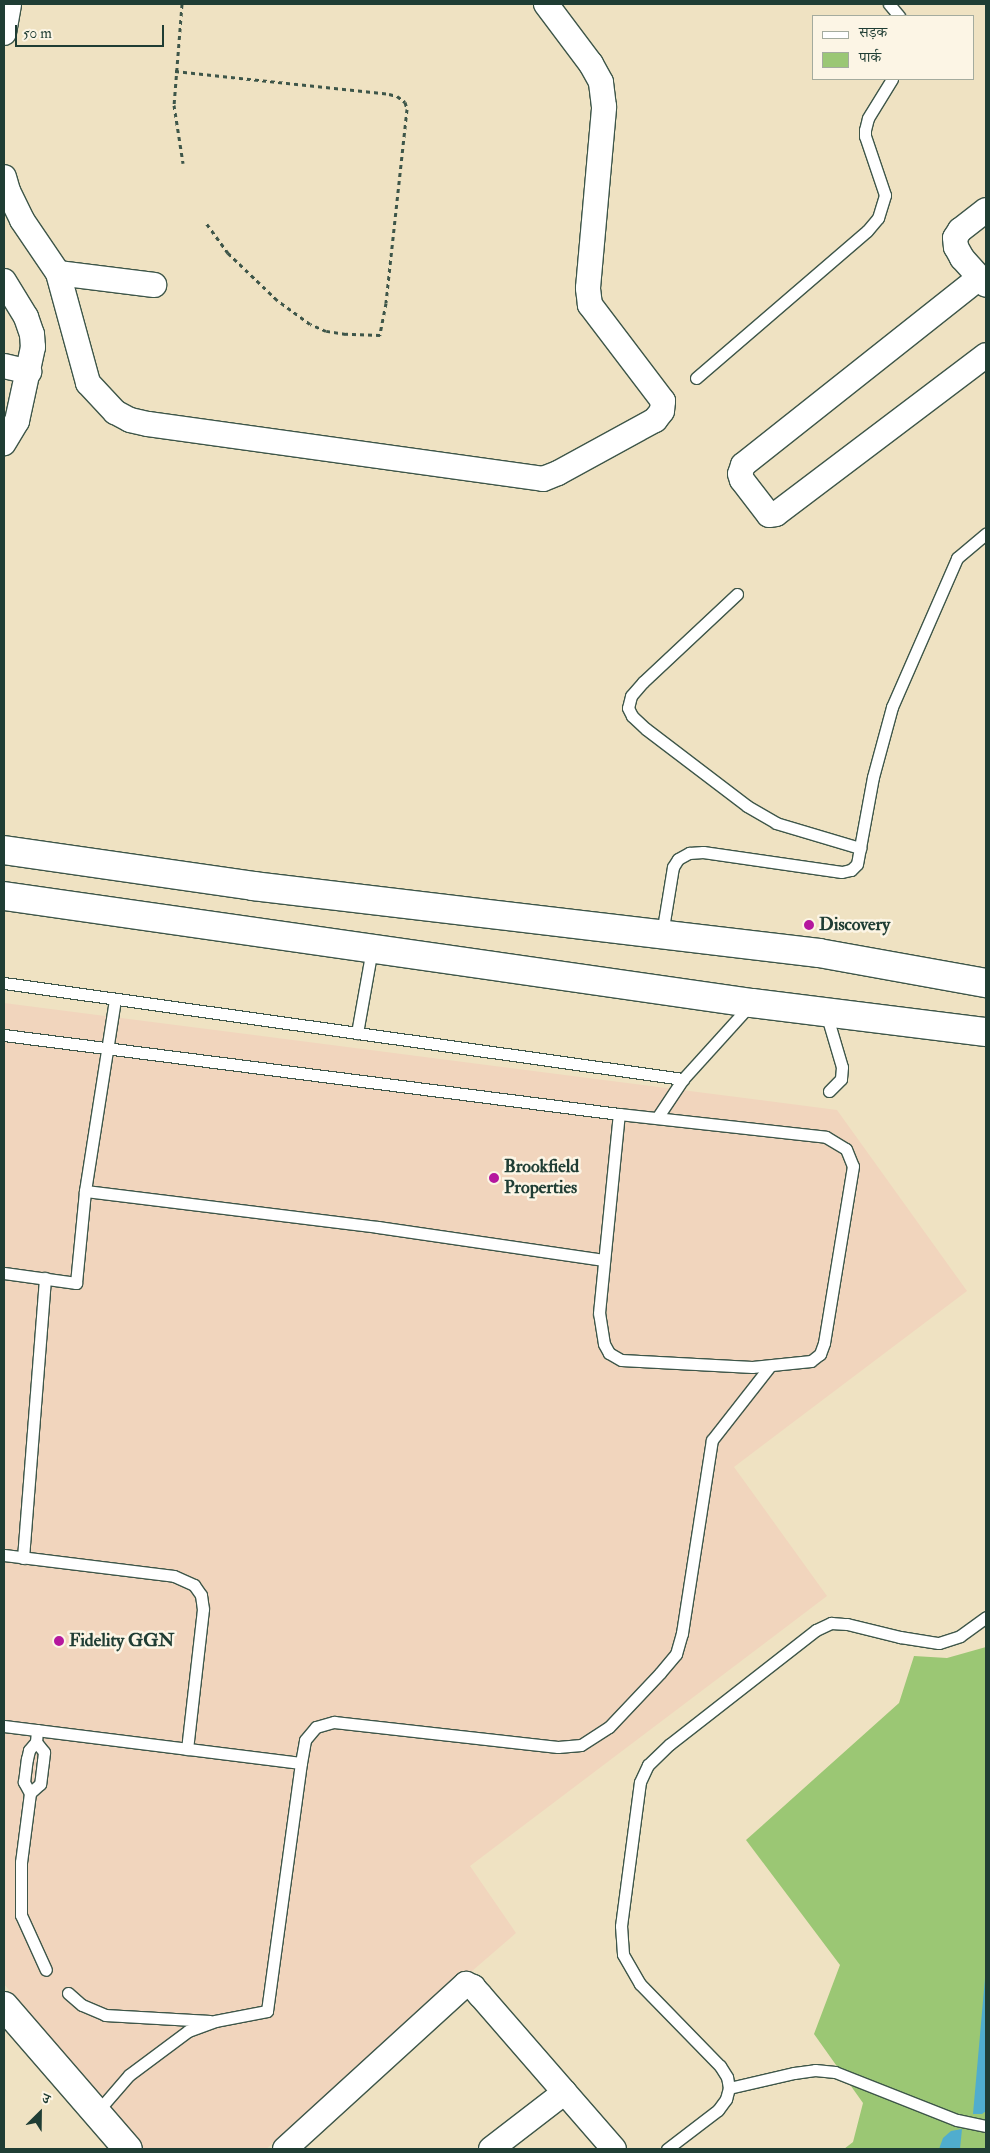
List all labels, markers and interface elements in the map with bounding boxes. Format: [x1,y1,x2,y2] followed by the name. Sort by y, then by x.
[18,15,166,47] scale bar
[812,15,975,80] legend
[859,23,887,42] text: सड़क
[23,24,52,43] text: 50 m
[859,48,881,67] text: पार्क
[819,914,890,936] place label: Discovery
[803,919,815,931] marker: Discovery
[504,1157,579,1200] place label: Brookfield Properties
[488,1172,500,1184] marker: Brookfield Properties
[69,1630,174,1652] place label: Fidelity GGN
[53,1635,65,1647] marker: Fidelity GGN
[15,2088,65,2138] north arrow
[39,2090,53,2108] text: उ

